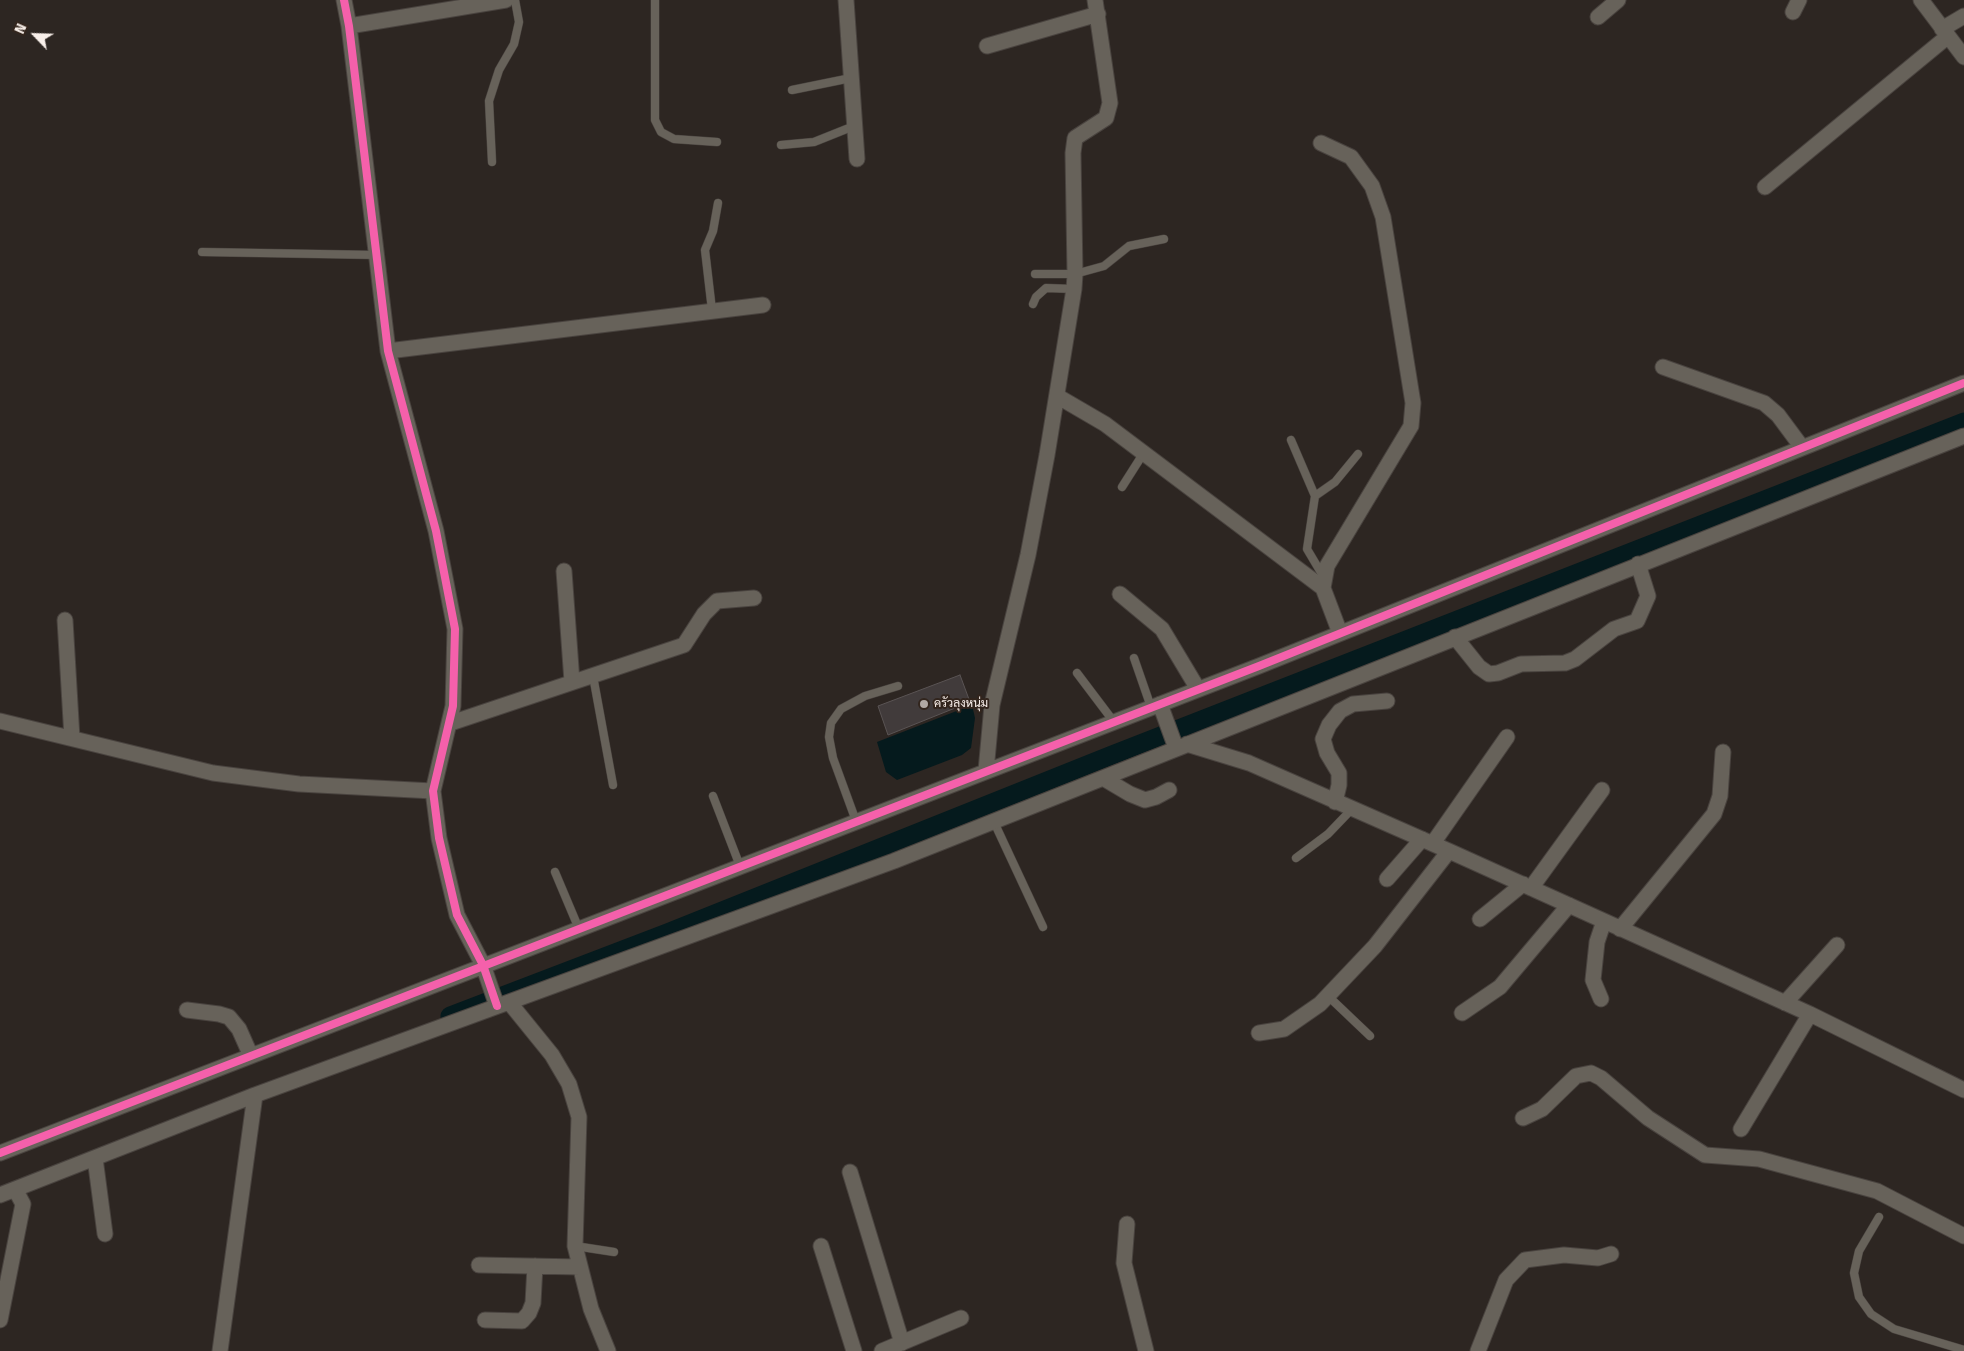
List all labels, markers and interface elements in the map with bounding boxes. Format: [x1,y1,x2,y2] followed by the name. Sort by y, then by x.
[10,10,60,60] north arrow
[11,21,30,36] text: N
[934,697,988,711] place label: ครัวลุงหนุ่ม
[918,698,930,710] marker: ครัวลุงหนุ่ม

